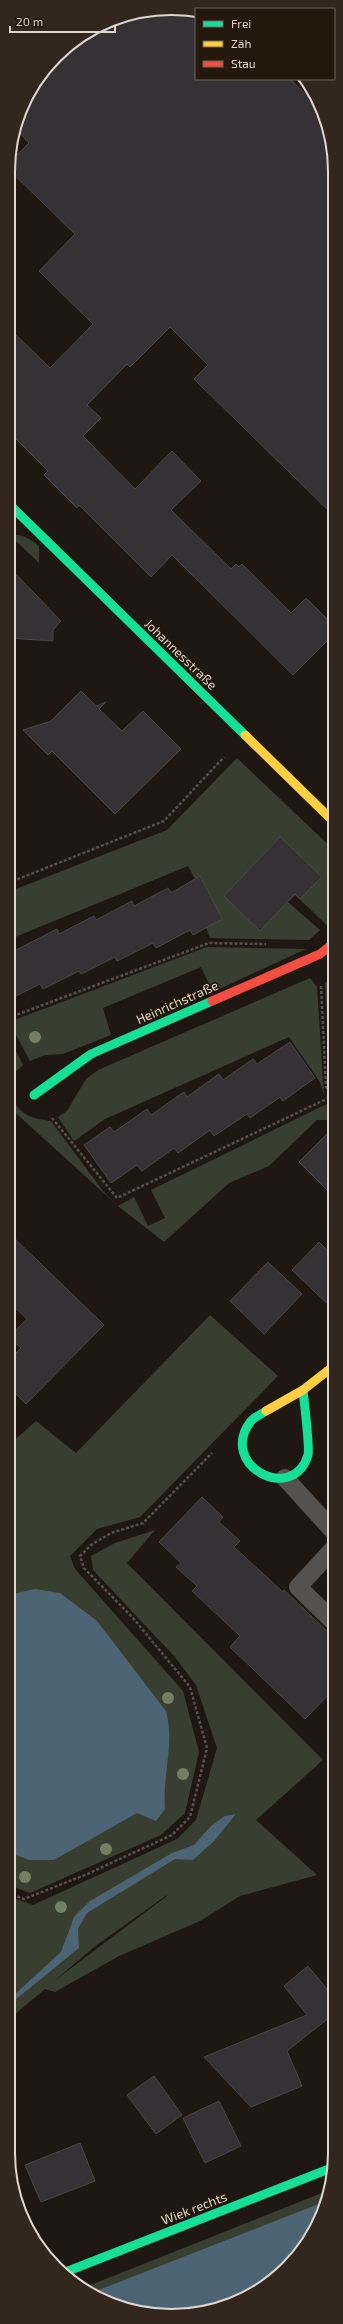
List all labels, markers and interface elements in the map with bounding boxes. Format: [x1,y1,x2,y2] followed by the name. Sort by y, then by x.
[10,8,115,34] scale bar
[195,8,335,80] legend
[16,14,43,28] text: 20 m
[231,16,251,30] text: Frei
[231,36,251,50] text: Zäh
[231,56,256,70] text: Stau
[141,615,221,693] street label: Johannesstraße
[133,977,221,1027] street label: Heinrichstraße
[159,2188,229,2228] street label: Wiek rechts

